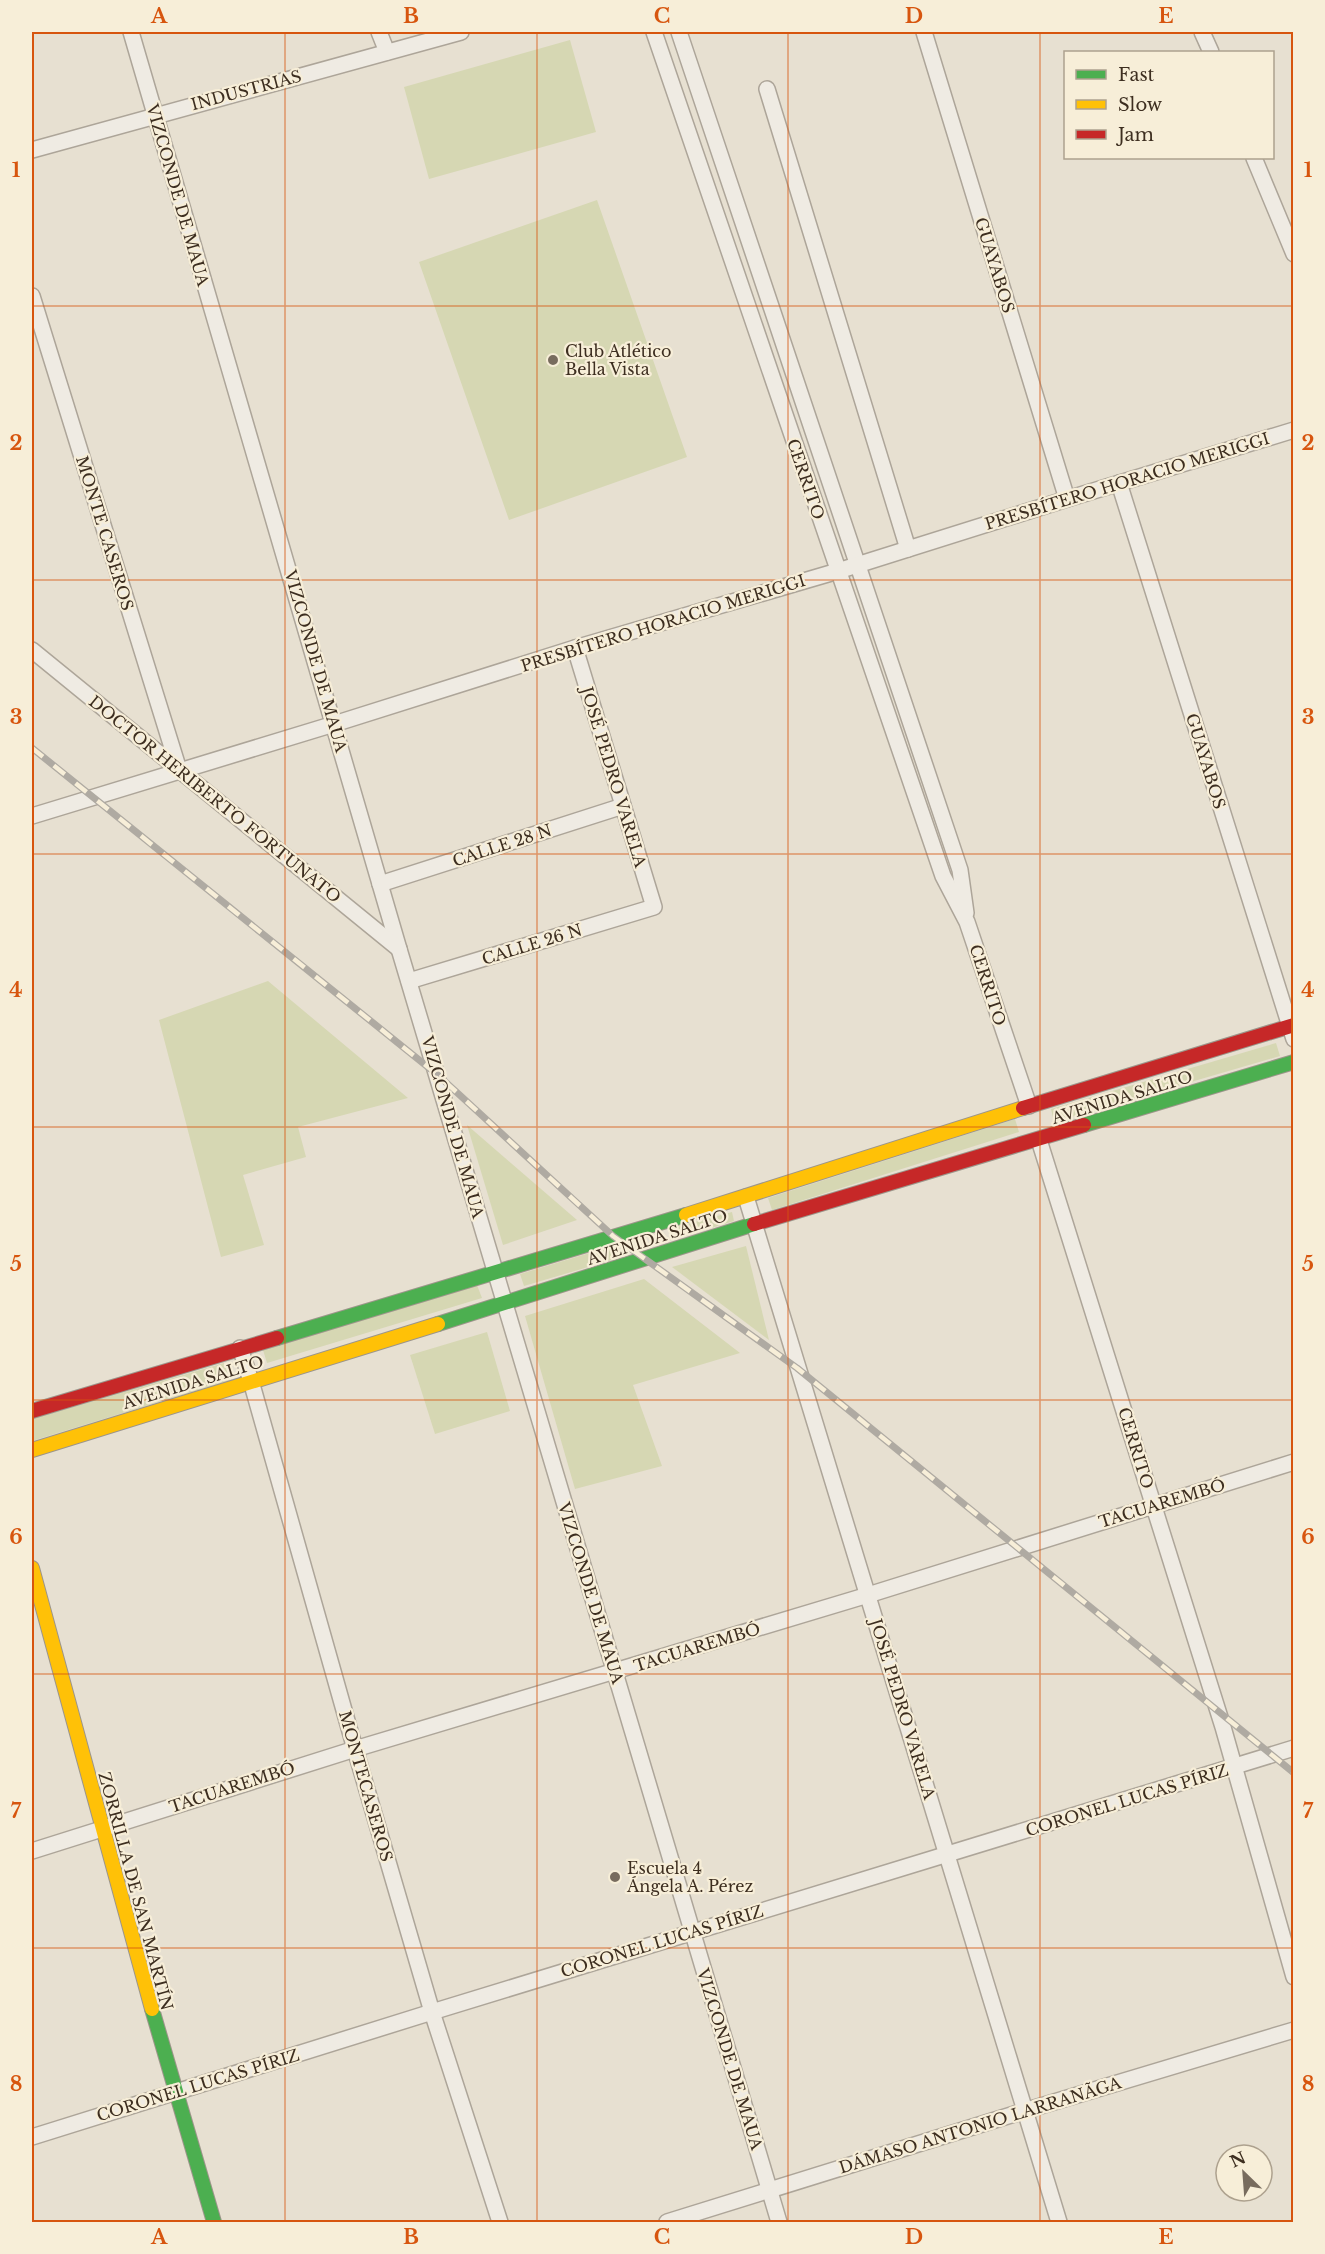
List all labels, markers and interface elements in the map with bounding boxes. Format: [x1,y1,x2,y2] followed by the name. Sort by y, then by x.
[150,4,168,28] text: A
[403,4,419,28] text: B
[654,4,670,28] text: C
[905,4,923,28] text: D
[1158,4,1174,28] text: E
[1064,51,1274,159] legend
[1118,64,1155,86] text: Fast
[189,66,303,114] street label: INDUSTRIAS
[1118,94,1163,116] text: Slow
[142,101,214,289] street label: VIZCONDE DE MAUA
[1116,124,1154,146] text: Jam
[12,158,21,182] text: 1
[1304,158,1313,182] text: 1
[971,215,1019,315] street label: GUAYABOS
[565,341,671,379] place label: Club Atlético Bella Vista
[546,353,560,367] marker: Club Atlético Bella Vista
[982,428,1272,534] street label: PRESBÍTERO HORACIO MERIGGI
[9,431,23,455] text: 2
[1301,431,1315,455] text: 2
[783,436,829,522] street label: CERRITO
[72,453,138,613] street label: MONTE CASEROS
[280,567,352,755] street label: VIZCONDE DE MAUA
[518,570,808,676] street label: PRESBÍTERO HORACIO MERIGGI
[576,682,651,870] street label: JOSÉ PEDRO VARELA
[85,691,345,907] street label: DOCTOR HERIBERTO FORTUNATO
[10,705,22,729] text: 3
[1302,705,1314,729] text: 3
[1182,711,1230,811] street label: GUAYABOS
[450,820,554,870] street label: CALLE 28 N
[479,919,585,969] street label: CALLE 26 N
[965,942,1011,1028] street label: CERRITO
[9,978,23,1002] text: 4
[1301,978,1315,1002] text: 4
[417,1033,489,1221] street label: VIZCONDE DE MAUA
[1048,1066,1195,1128] street label: AVENIDA SALTO
[583,1205,730,1269] street label: AVENIDA SALTO
[10,1252,22,1276] text: 5
[1302,1252,1314,1276] text: 5
[119,1351,266,1413] street label: AVENIDA SALTO
[1114,1405,1158,1491] street label: CERRITO
[1096,1474,1228,1532] street label: TACUAREMBÓ
[554,1499,628,1687] street label: VIZCONDE DE MAUA
[9,1525,23,1549] text: 6
[1301,1525,1315,1549] text: 6
[865,1614,940,1802] street label: JOSÉ PEDRO VARELA
[631,1618,763,1676] street label: TACUAREMBÓ
[335,1708,397,1864] street label: MONTECASEROS
[167,1757,297,1817] street label: TACUAREMBÓ
[1023,1760,1231,1840] street label: CORONEL LUCAS PÍRIZ
[94,1770,178,2012] street label: ZORRILLA DE SAN MARTÍN
[11,1799,22,1823] text: 7
[1303,1799,1314,1823] text: 7
[626,1858,753,1896] place label: Escuela 4 Ángela A. Pérez
[608,1870,622,1884] marker: Escuela 4 Ángela A. Pérez
[558,1901,766,1981] street label: CORONEL LUCAS PÍRIZ
[693,1965,767,2153] street label: VIZCONDE DE MAUA
[94,2045,302,2125] street label: CORONEL LUCAS PÍRIZ
[836,2071,1124,2178] street label: DÁMASO ANTONIO LARRANÃGA
[10,2072,22,2096] text: 8
[1302,2072,1314,2096] text: 8
[1214,2143,1274,2203] north arrow
[1227,2147,1249,2172] text: N
[150,2225,168,2249] text: A
[403,2225,419,2249] text: B
[654,2225,670,2249] text: C
[905,2225,923,2249] text: D
[1158,2225,1174,2249] text: E

